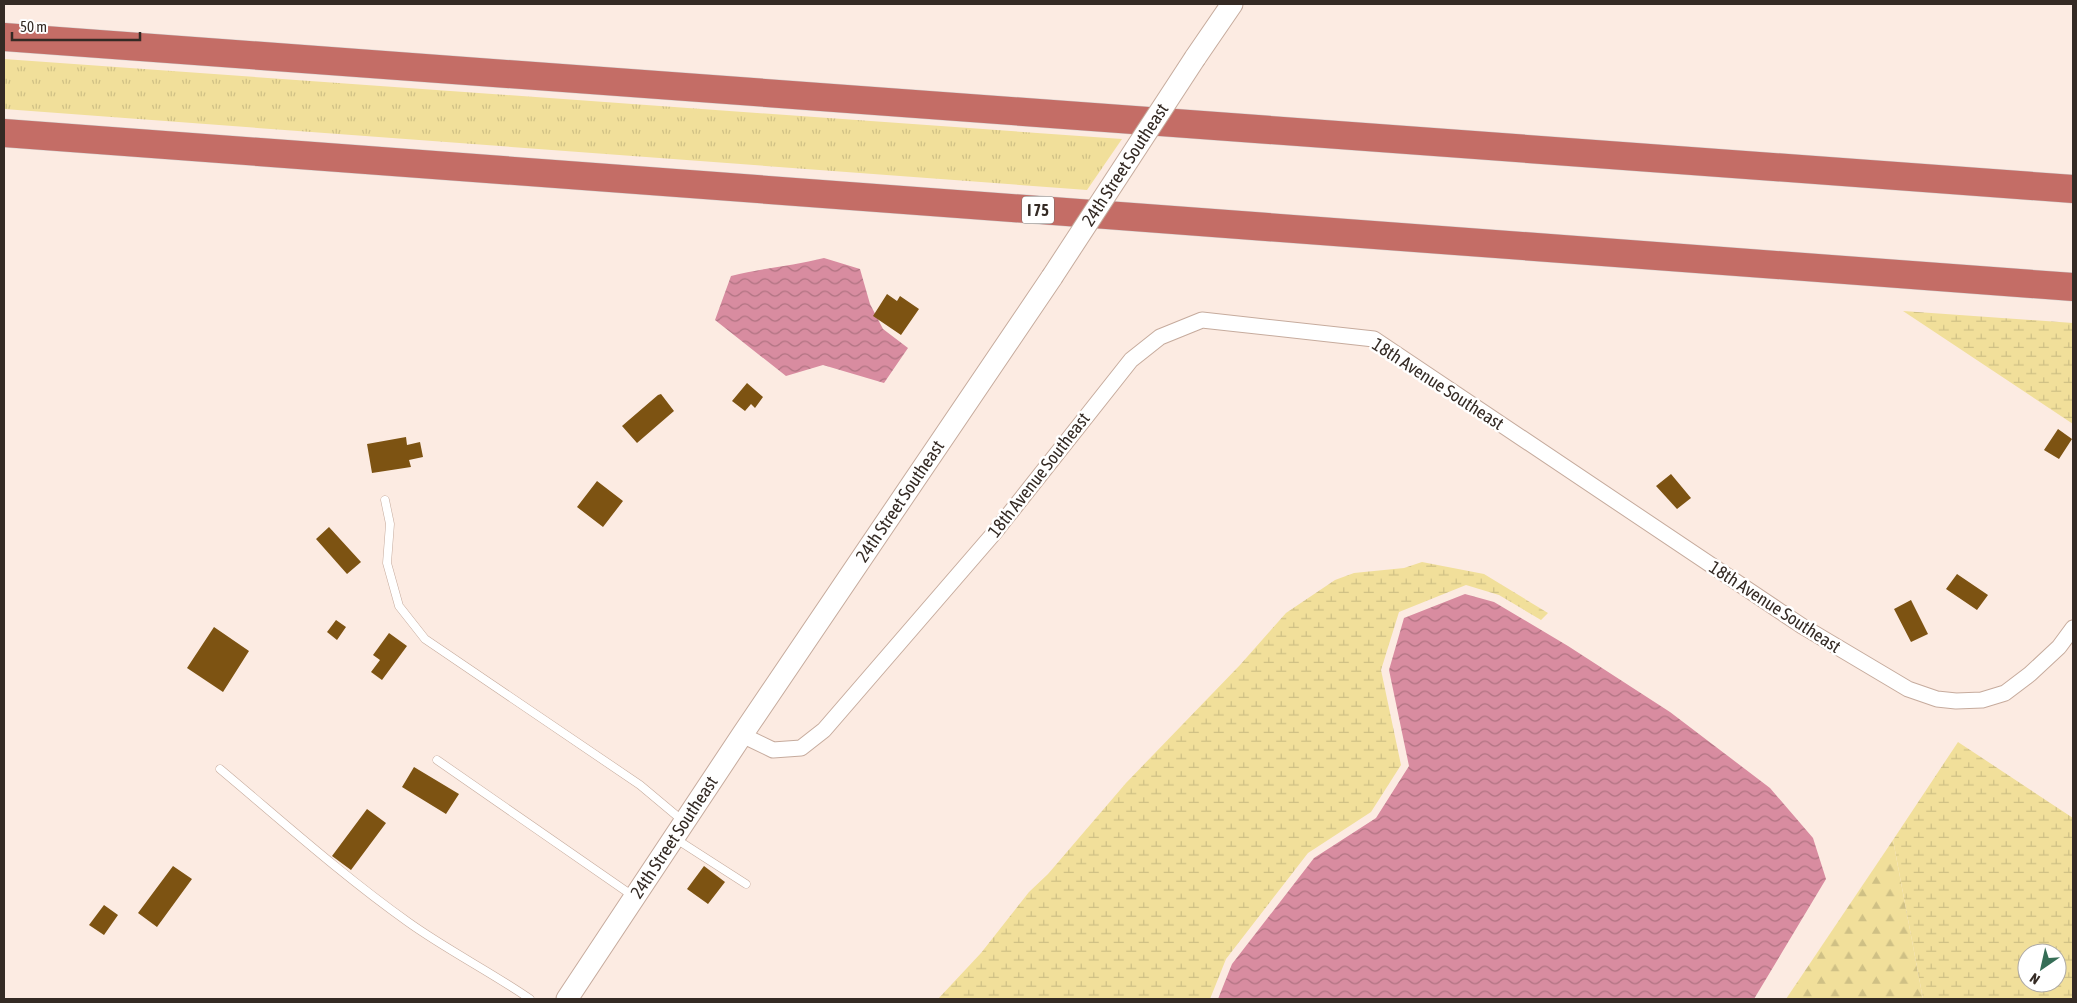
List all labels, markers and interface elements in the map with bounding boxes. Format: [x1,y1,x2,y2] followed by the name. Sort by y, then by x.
[12,10,140,42] scale bar
[20,18,47,35] text: 50 m
[1077,99,1172,230] street label: 24th Street Southeast
[1022,196,1054,224] road number: I 75
[1369,333,1508,434] street label: 18th Avenue Southeast
[983,408,1094,541] street label: 18th Avenue Southeast
[851,436,948,566] street label: 24th Street Southeast
[1706,556,1845,657] street label: 18th Avenue Southeast
[626,772,722,902] street label: 24th Street Southeast
[2017,943,2067,993] north arrow
[2027,970,2043,988] text: N

